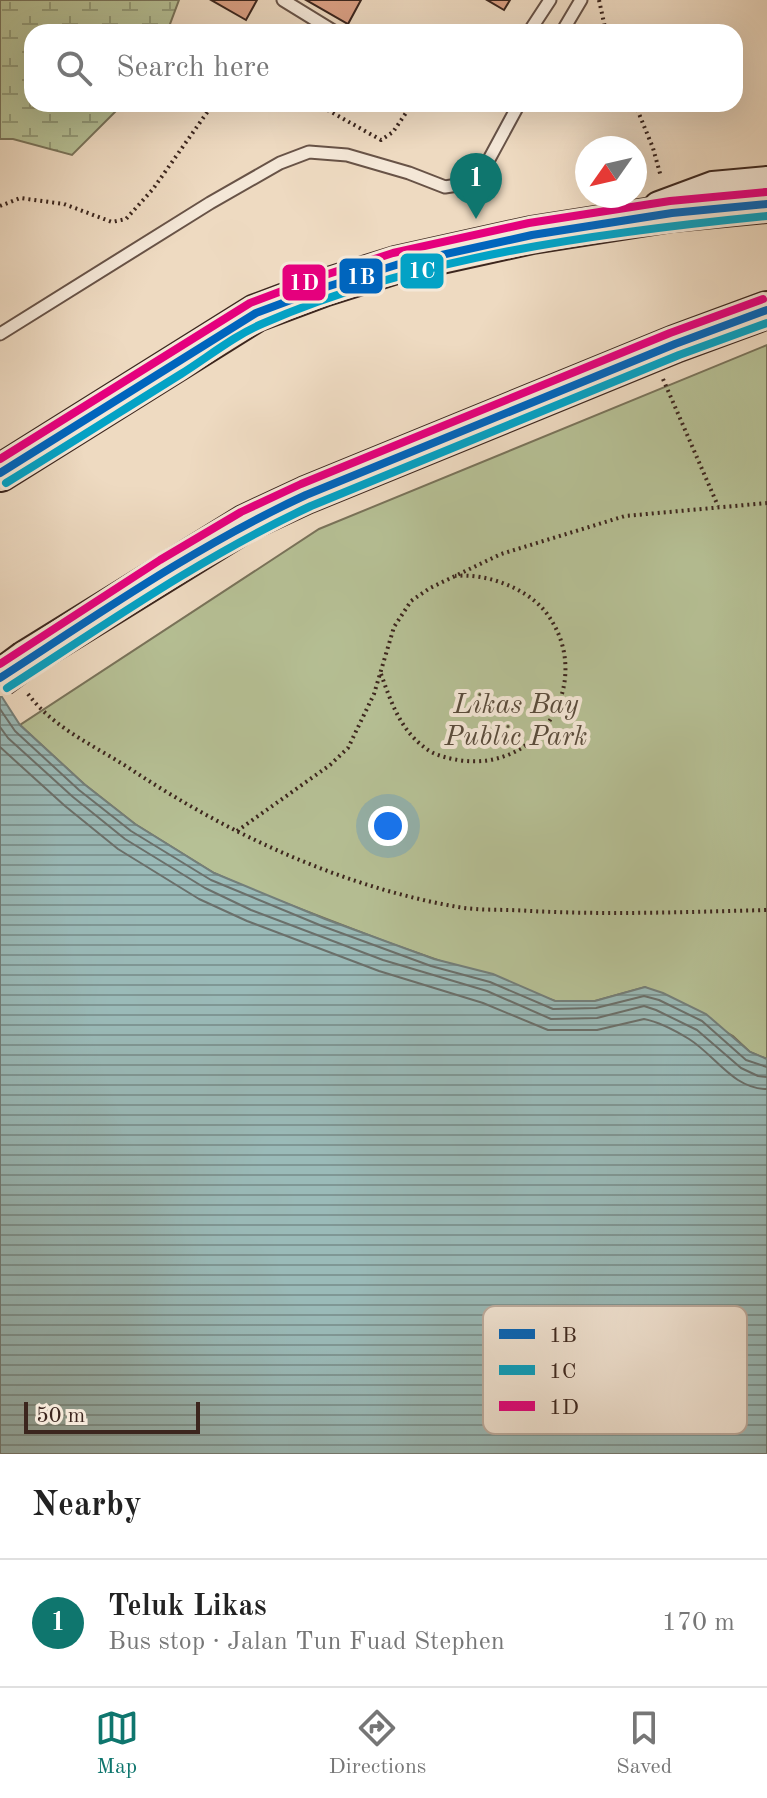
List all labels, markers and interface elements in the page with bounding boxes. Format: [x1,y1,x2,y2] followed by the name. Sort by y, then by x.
[24,24,743,112] search box
[52,46,96,90] icon: search
[116,53,270,83] text: Search here
[575,136,647,208] north arrow
[450,153,502,219] pin: 1
[399,252,445,290] line badge: 1C
[338,257,384,295] line badge: 1B
[408,261,436,283] text: 1C
[281,263,327,302] line badge: 1D
[347,267,375,289] text: 1B
[289,273,319,295] text: 1D
[444,692,587,752] park label: Likas Bay Public Park
[368,806,408,846] your location
[483,1306,747,1434] legend
[549,1325,577,1347] text: 1B
[549,1361,577,1383] text: 1C
[549,1397,579,1419] text: 1D
[24,1398,200,1434] scale bar
[36,1405,85,1427] text: 50 m
[32,1489,142,1523] text: Nearby
[108,1592,267,1622] text: Teluk Likas
[50,1610,66,1636] text: 1
[662,1610,735,1636] text: 170 m
[108,1629,505,1655] text: Bus stop · Jalan Tun Fuad Stephen
[95,1706,139,1781] tab: Map
[329,1706,426,1781] tab: Directions
[616,1706,672,1781] tab: Saved

